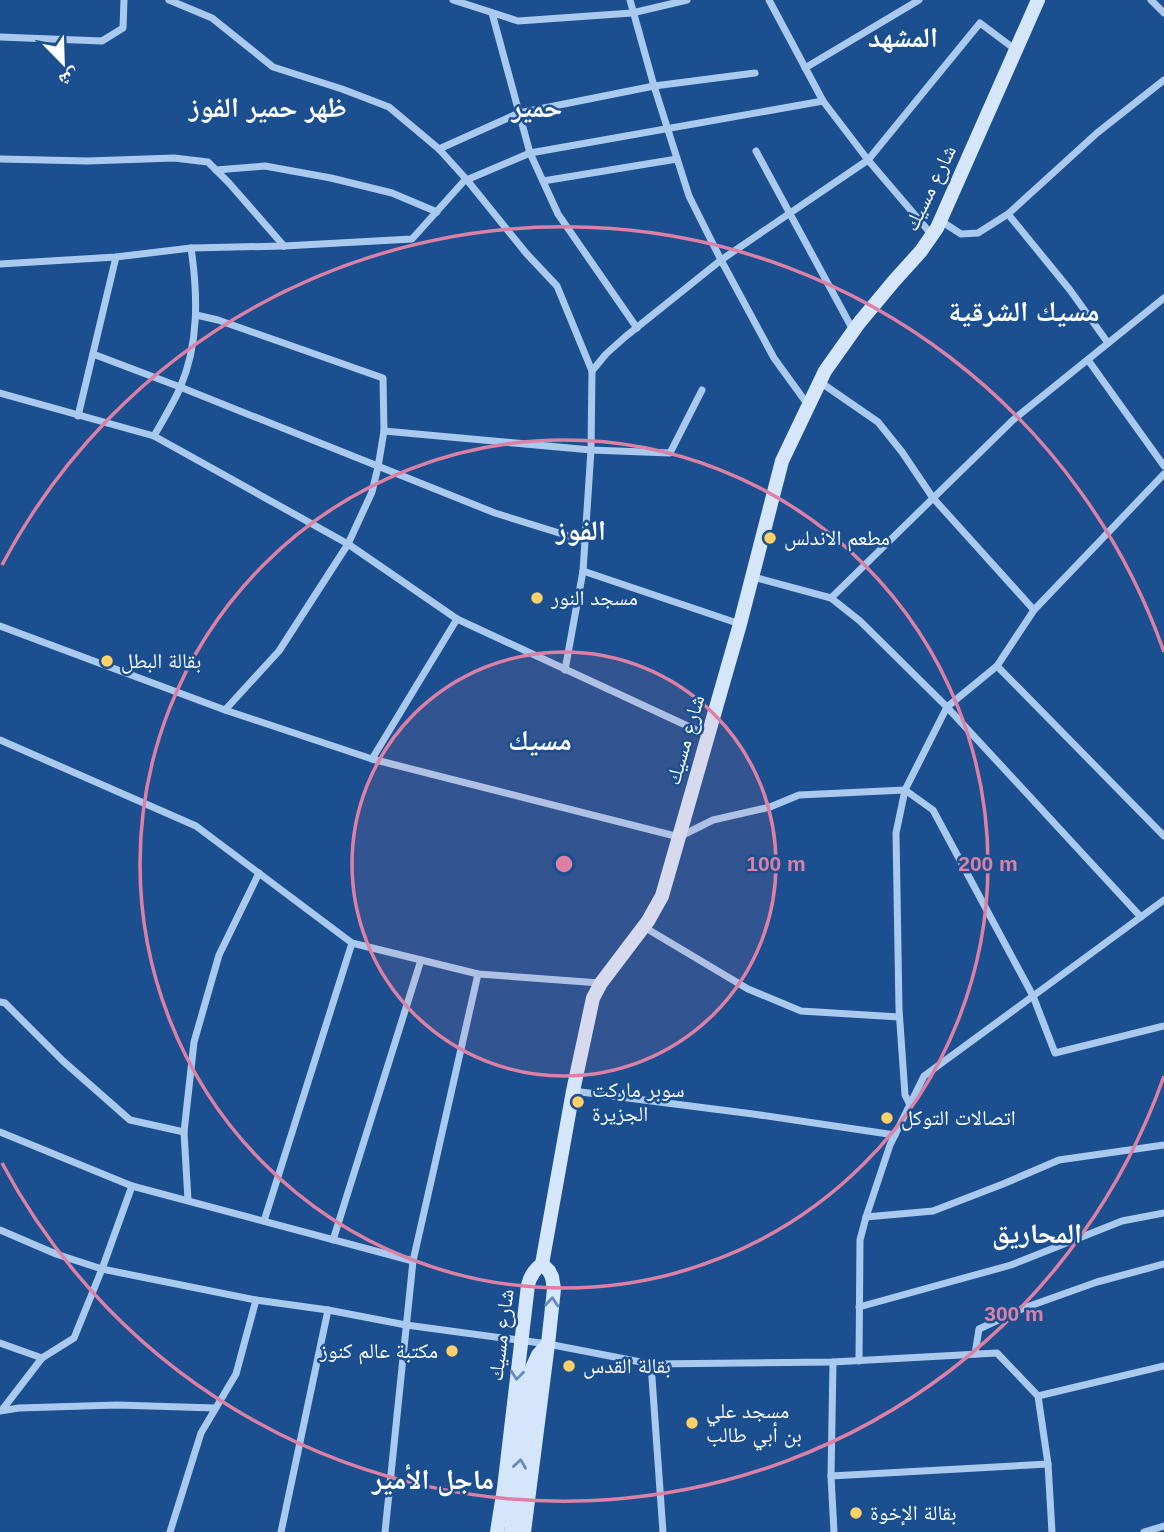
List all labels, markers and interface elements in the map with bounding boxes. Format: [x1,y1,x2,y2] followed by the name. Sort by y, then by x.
[868,22,938,53] district label: المشهد
[28,28,98,98] north arrow
[56,64,83,92] text: ش
[188,92,347,124] district label: ظهر حمير الفوز
[511,92,562,124] district label: حمير
[899,141,962,235] street label: شارع مسيك
[948,296,1100,328] district label: مسيك الشرقية
[555,515,606,546] district label: الفوز
[784,526,890,552] place label: مطعم الاندلس
[762,530,778,546] marker: مطعم الاندلس
[550,586,638,609] place label: مسجد النور
[529,590,545,606] marker: مسجد النور
[121,649,201,674] place label: بقالة البطل
[99,653,115,669] marker: بقالة البطل
[661,692,710,788] street label: شارع مسيك
[508,725,572,757] district label: مسيك
[552,852,576,876] centre of rings
[746,852,806,875] text: 100 m
[958,852,1018,875] text: 200 m
[592,1078,685,1125] place label: سوبر ماركت الجزيرة
[570,1094,586,1110] marker: سوبر ماركت الجزيرة
[901,1106,1016,1131] place label: اتصالات التوكل
[879,1110,895,1126] marker: اتصالات التوكل
[992,1218,1082,1251] district label: المحاريق
[483,1288,520,1382] street label: شارع مسيك
[544,1296,559,1307] one-way arrow
[984,1302,1044,1325] text: 300 m
[319,1339,438,1365] place label: مكتبة عالم كنوز
[444,1343,460,1359] marker: مكتبة عالم كنوز
[583,1354,671,1379] place label: بقالة القدس
[561,1358,577,1374] marker: بقالة القدس
[509,1370,524,1381] one-way arrow
[706,1399,802,1451] place label: مسجد علي بن أبي طالب
[684,1415,700,1431] marker: مسجد علي بن أبي طالب
[512,1458,527,1470] one-way arrow
[371,1464,494,1497] district label: ماجل الأمير
[870,1501,957,1526] place label: بقالة الإخوة
[848,1505,864,1521] marker: بقالة الإخوة

